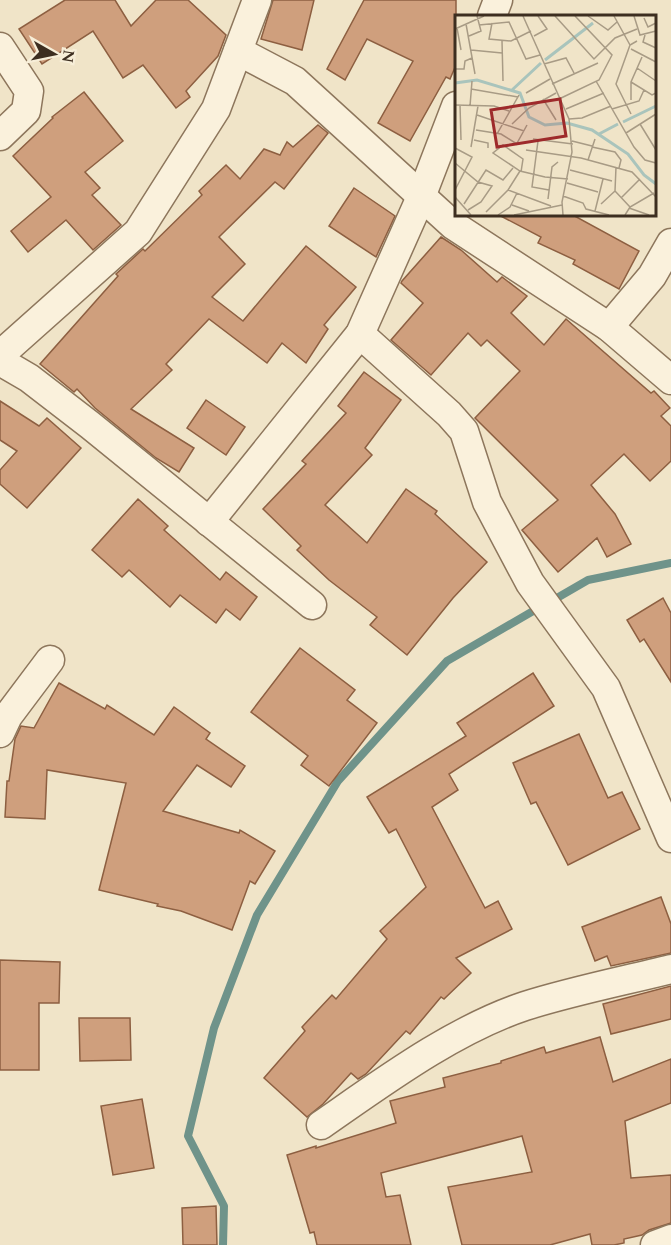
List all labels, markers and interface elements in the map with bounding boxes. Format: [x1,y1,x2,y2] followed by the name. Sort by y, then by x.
[455,15,656,216] inset map
[24,24,84,84] north arrow
[55,48,81,65] text: N

